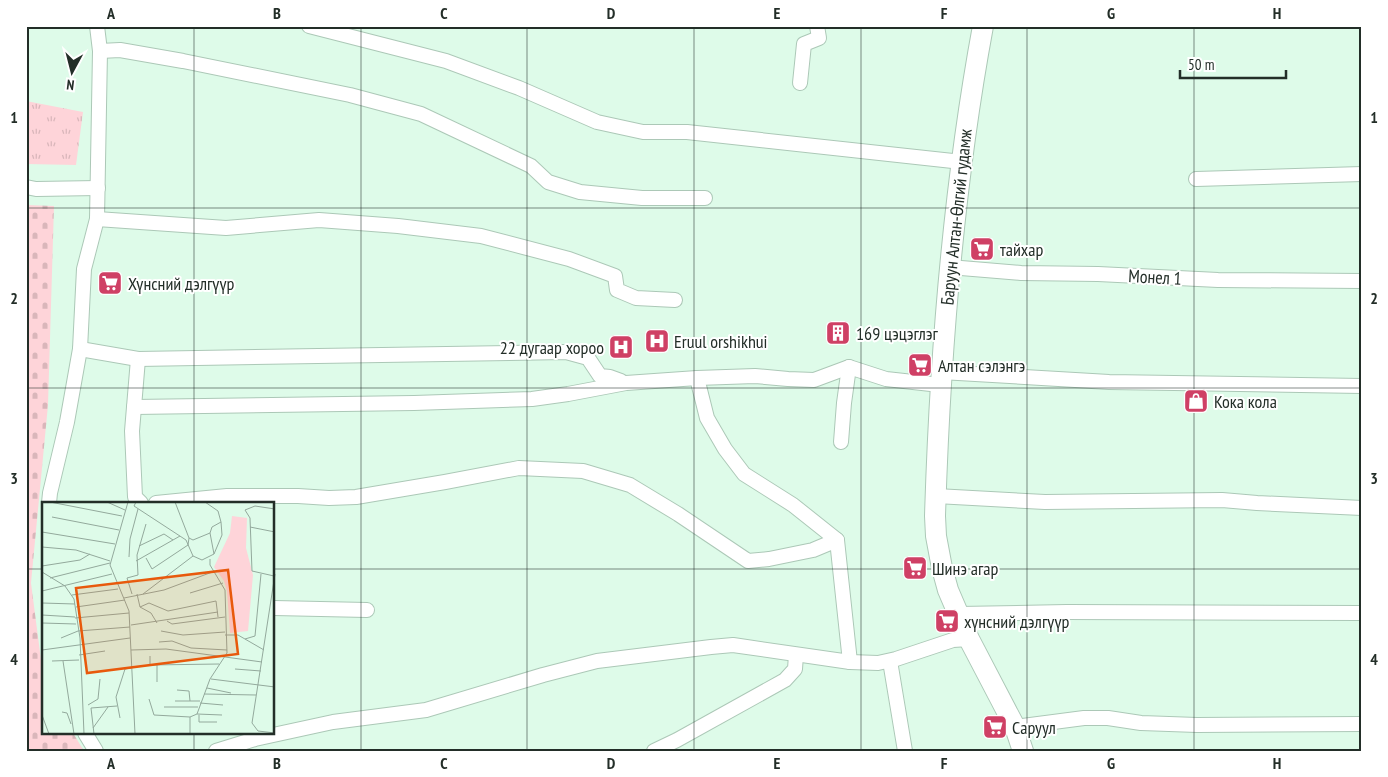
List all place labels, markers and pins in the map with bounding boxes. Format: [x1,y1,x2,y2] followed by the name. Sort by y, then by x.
[969,236,995,262] supermarket icon: тайхар
[1000,238,1043,261] place label: тайхар
[97,270,123,296] supermarket icon: Хүнсний дэлгүүр
[128,272,235,295] place label: Хүнсний дэлгүүр
[825,320,851,346] building icon: 169 цэцэглэг
[856,322,938,345] place label: 169 цэцэглэг
[644,328,670,354] hospital icon: Eruul orshikhui
[674,330,768,353] place label: Eruul orshikhui
[608,334,634,360] hospital icon: 22 дугаар хороо
[500,336,604,359] place label: 22 дугаар хороо
[907,352,933,378] supermarket icon: Алтан сэлэнгэ
[938,354,1026,377] place label: Алтан сэлэнгэ
[1183,388,1209,414] shop icon: Кока кола
[1214,390,1277,413] place label: Кока кола
[902,555,928,581] supermarket icon: Шинэ агар
[932,557,999,580] place label: Шинэ агар
[934,608,960,634] supermarket icon: хүнсний дэлгүүр
[964,610,1069,633] place label: хүнсний дэлгүүр
[982,714,1008,740] supermarket icon: Саруул
[1012,716,1056,739] place label: Саруул

